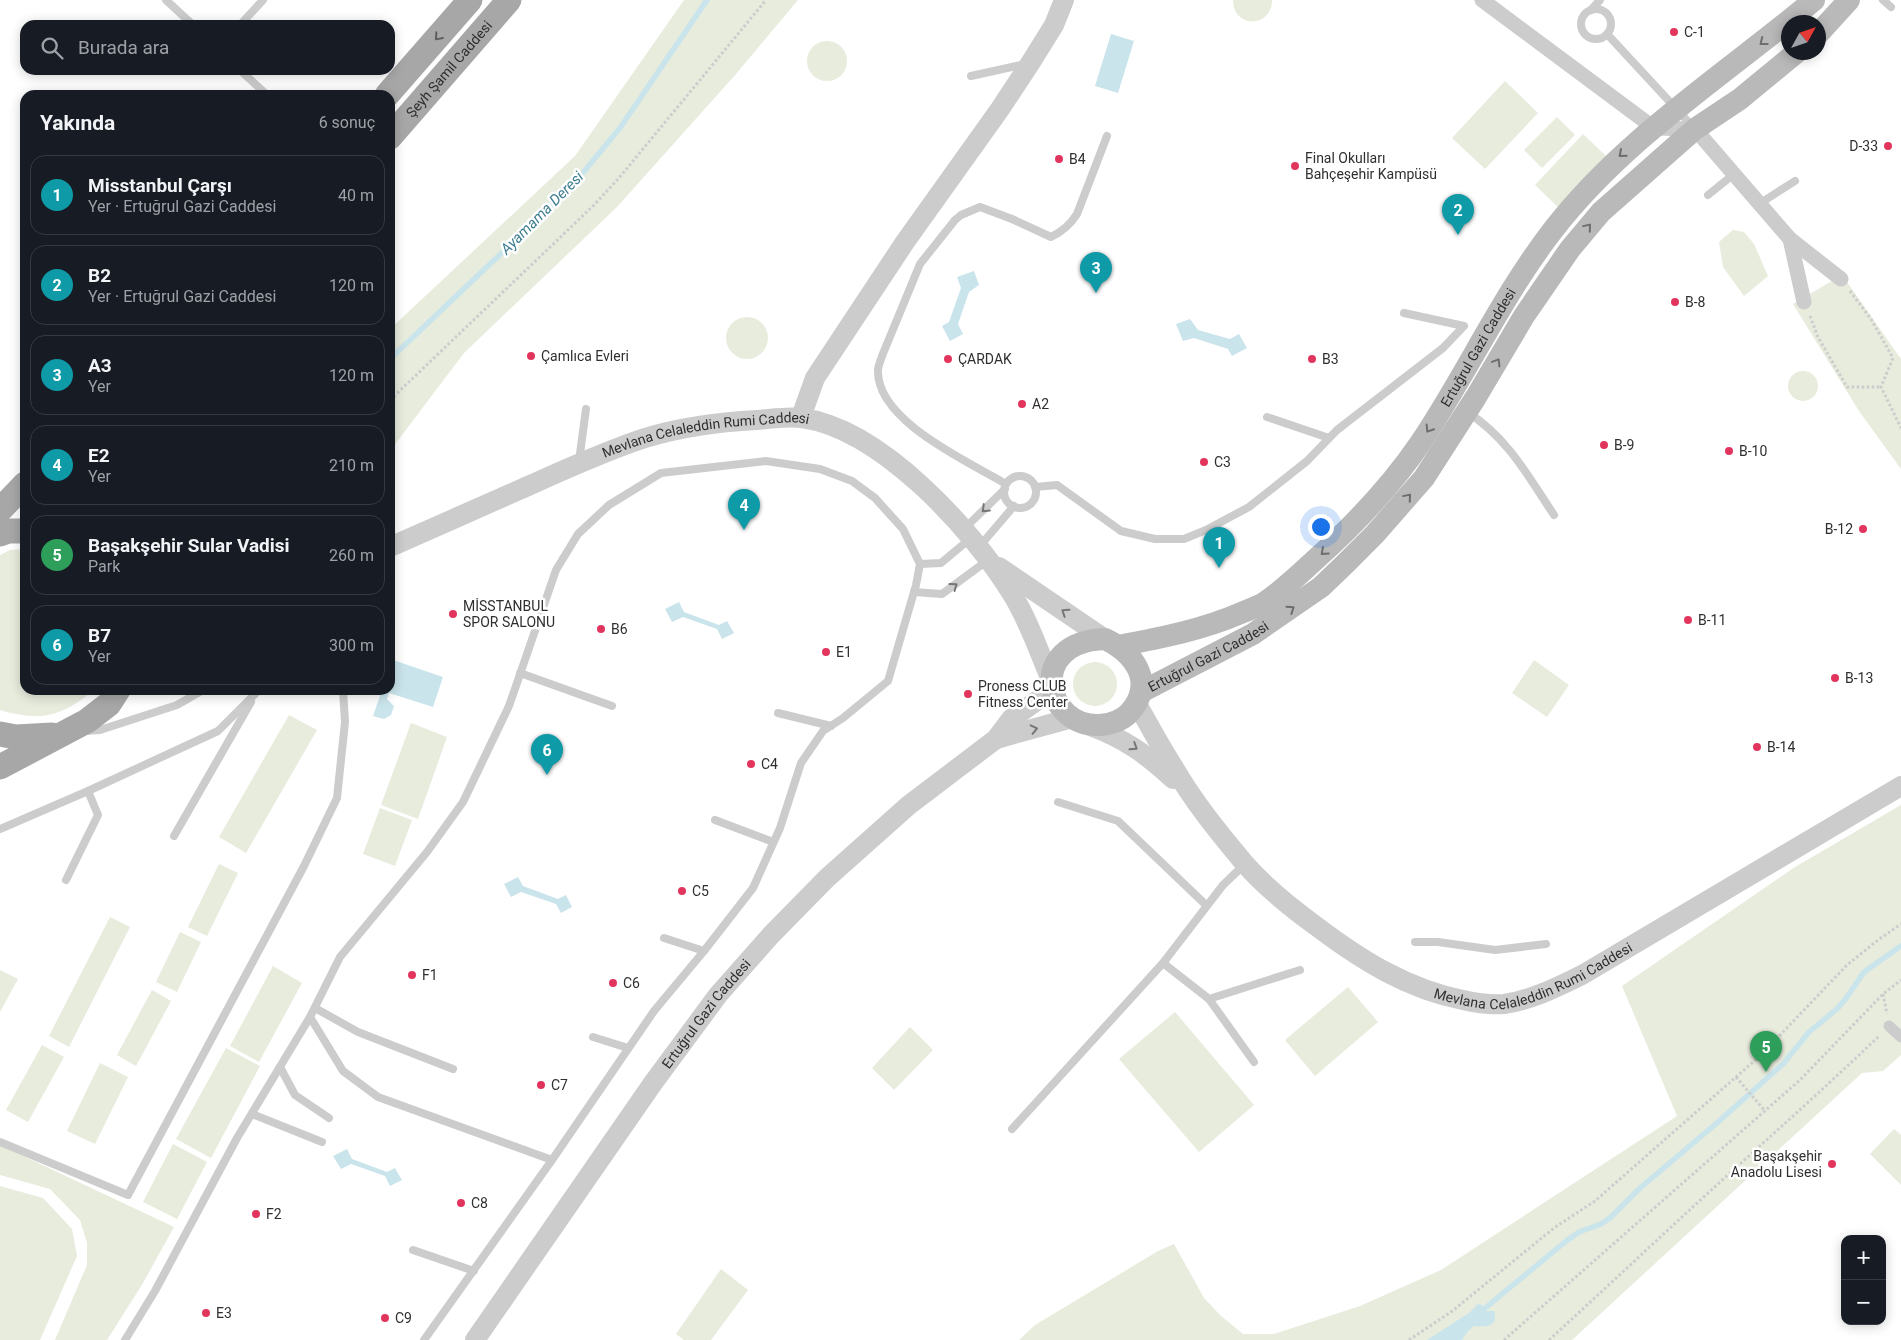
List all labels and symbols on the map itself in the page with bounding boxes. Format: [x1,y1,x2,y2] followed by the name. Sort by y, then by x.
[1781,15,1826,60] north arrow
[403,18,495,121] street label: Şeyh Şamil Caddesi
[1684,24,1705,40] place label: C-1
[1668,26,1680,38] marker: C-1
[434,31,443,40] one-way arrow
[1760,37,1769,45] one-way arrow
[1849,138,1878,154] place label: D-33
[1882,140,1894,152] marker: D-33
[1619,148,1628,157] one-way arrow
[1305,150,1437,182] place label: Final Okulları Bahçeşehir Kampüsü
[1069,151,1086,167] place label: B4
[1053,153,1065,165] marker: B4
[1289,160,1301,172] marker: Final Okulları Bahçeşehir Kampüsü
[496,168,587,259] water label: Ayamama Deresi
[1442,194,1474,235] pin: 2
[1582,224,1591,233] one-way arrow
[1080,252,1112,293] pin: 3
[1437,285,1519,409] street label: Ertuğrul Gazi Caddesi
[1685,294,1706,310] place label: B-8
[1669,296,1681,308] marker: B-8
[541,348,629,364] place label: Çamlıca Evleri
[525,350,537,362] marker: Çamlıca Evleri
[958,351,1012,367] place label: ÇARDAK
[1322,351,1339,367] place label: B3
[942,353,954,365] marker: ÇARDAK
[1306,353,1318,365] marker: B3
[1491,358,1501,367] one-way arrow
[1032,396,1049,412] place label: A2
[1016,398,1028,410] marker: A2
[600,409,811,461] street label: Mevlana Celaleddin Rumi Caddesi
[1426,424,1435,433] one-way arrow
[1614,437,1634,453] place label: B-9
[1598,439,1610,451] marker: B-9
[1739,443,1767,459] place label: B-10
[1723,445,1735,457] marker: B-10
[1214,454,1231,470] place label: C3
[1198,456,1210,468] marker: C3
[728,489,760,530] pin: 4
[1402,494,1411,503] one-way arrow
[981,503,990,512] one-way arrow
[1308,514,1334,540] your location
[1825,521,1853,537] place label: B-12
[1857,523,1869,535] marker: B-12
[1203,527,1235,568] pin: 1
[1320,546,1329,555] one-way arrow
[948,583,957,591] one-way arrow
[463,598,555,630] place label: MİSSTANBUL SPOR SALONU
[1285,606,1294,615] one-way arrow
[447,608,459,620] marker: MİSSTANBUL SPOR SALONU
[1061,609,1071,618] one-way arrow
[1698,612,1726,628] place label: B-11
[1682,614,1694,626] marker: B-11
[1145,618,1272,695] street label: Ertuğrul Gazi Caddesi
[611,621,628,637] place label: B6
[595,623,607,635] marker: B6
[836,644,852,660] place label: E1
[820,646,832,658] marker: E1
[1845,670,1873,686] place label: B-13
[1829,672,1841,684] marker: B-13
[978,678,1068,710] place label: Proness CLUB Fitness Center
[962,688,974,700] marker: Proness CLUB Fitness Center
[1029,724,1038,735] one-way arrow
[531,734,563,775] pin: 6
[1767,739,1795,755] place label: B-14
[1128,741,1137,750] one-way arrow
[1751,741,1763,753] marker: B-14
[761,756,778,772] place label: C4
[745,758,757,770] marker: C4
[692,883,709,899] place label: C5
[676,885,688,897] marker: C5
[1432,939,1635,1012] street label: Mevlana Celaleddin Rumi Caddesi
[659,956,754,1071] street label: Ertuğrul Gazi Caddesi
[422,967,438,983] place label: F1
[406,969,418,981] marker: F1
[623,975,640,991] place label: C6
[607,977,619,989] marker: C6
[1750,1031,1782,1072] pin: 5
[551,1077,568,1093] place label: C7
[535,1079,547,1091] marker: C7
[1731,1148,1822,1180] place label: Başakşehir Anadolu Lisesi
[1826,1158,1838,1170] marker: Başakşehir Anadolu Lisesi
[471,1195,488,1211] place label: C8
[455,1197,467,1209] marker: C8
[266,1206,282,1222] place label: F2
[250,1208,262,1220] marker: F2
[216,1305,232,1321] place label: E3
[200,1307,212,1319] marker: E3
[395,1310,412,1326] place label: C9
[379,1312,391,1324] marker: C9

